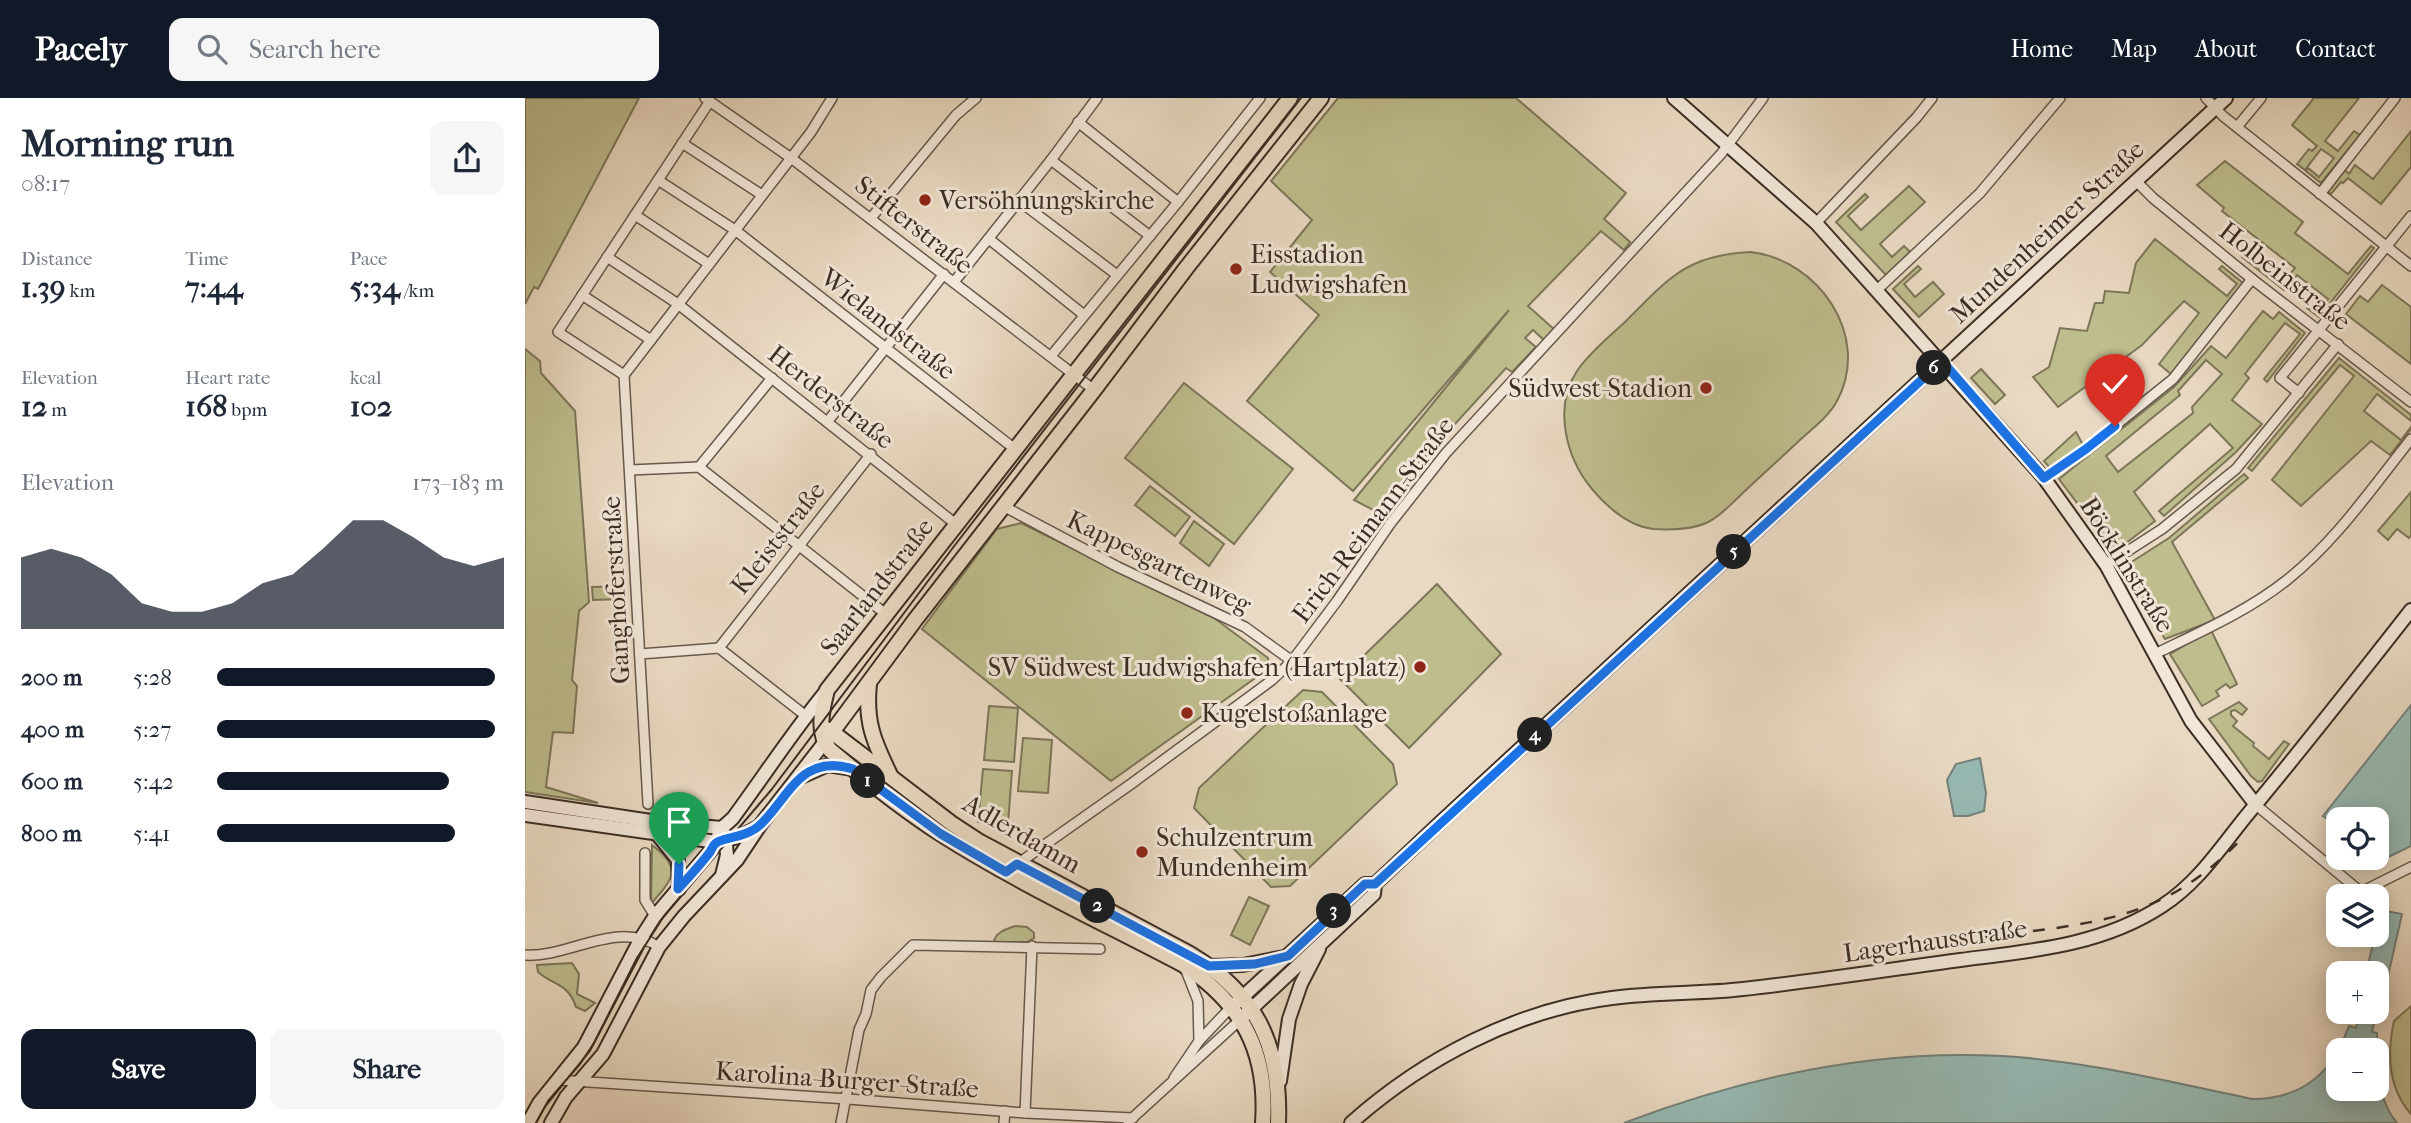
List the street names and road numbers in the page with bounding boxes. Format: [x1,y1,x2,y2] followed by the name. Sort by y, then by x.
[1943,134,2151,330] street label: Mundenheimer Straße
[849,169,979,281] street label: Stifterstraße
[2213,215,2357,337] street label: Holbeinstraße
[813,261,962,386] street label: Wielandstraße
[762,338,900,456] street label: Herderstraße
[1285,411,1461,629] street label: Erich-Reimann-Straße
[724,475,832,600] street label: Kleiststraße
[2073,492,2181,639] street label: Böcklinstraße
[596,495,636,685] street label: Ganghoferstraße
[1062,504,1257,621] street label: Kappesgartenweg
[814,512,940,662] street label: Saarlandstraße
[957,787,1087,880] street label: Adlerdamm
[1841,913,2029,969] street label: Lagerhausstraße
[714,1055,980,1105] street label: Karolina-Burger-Straße

